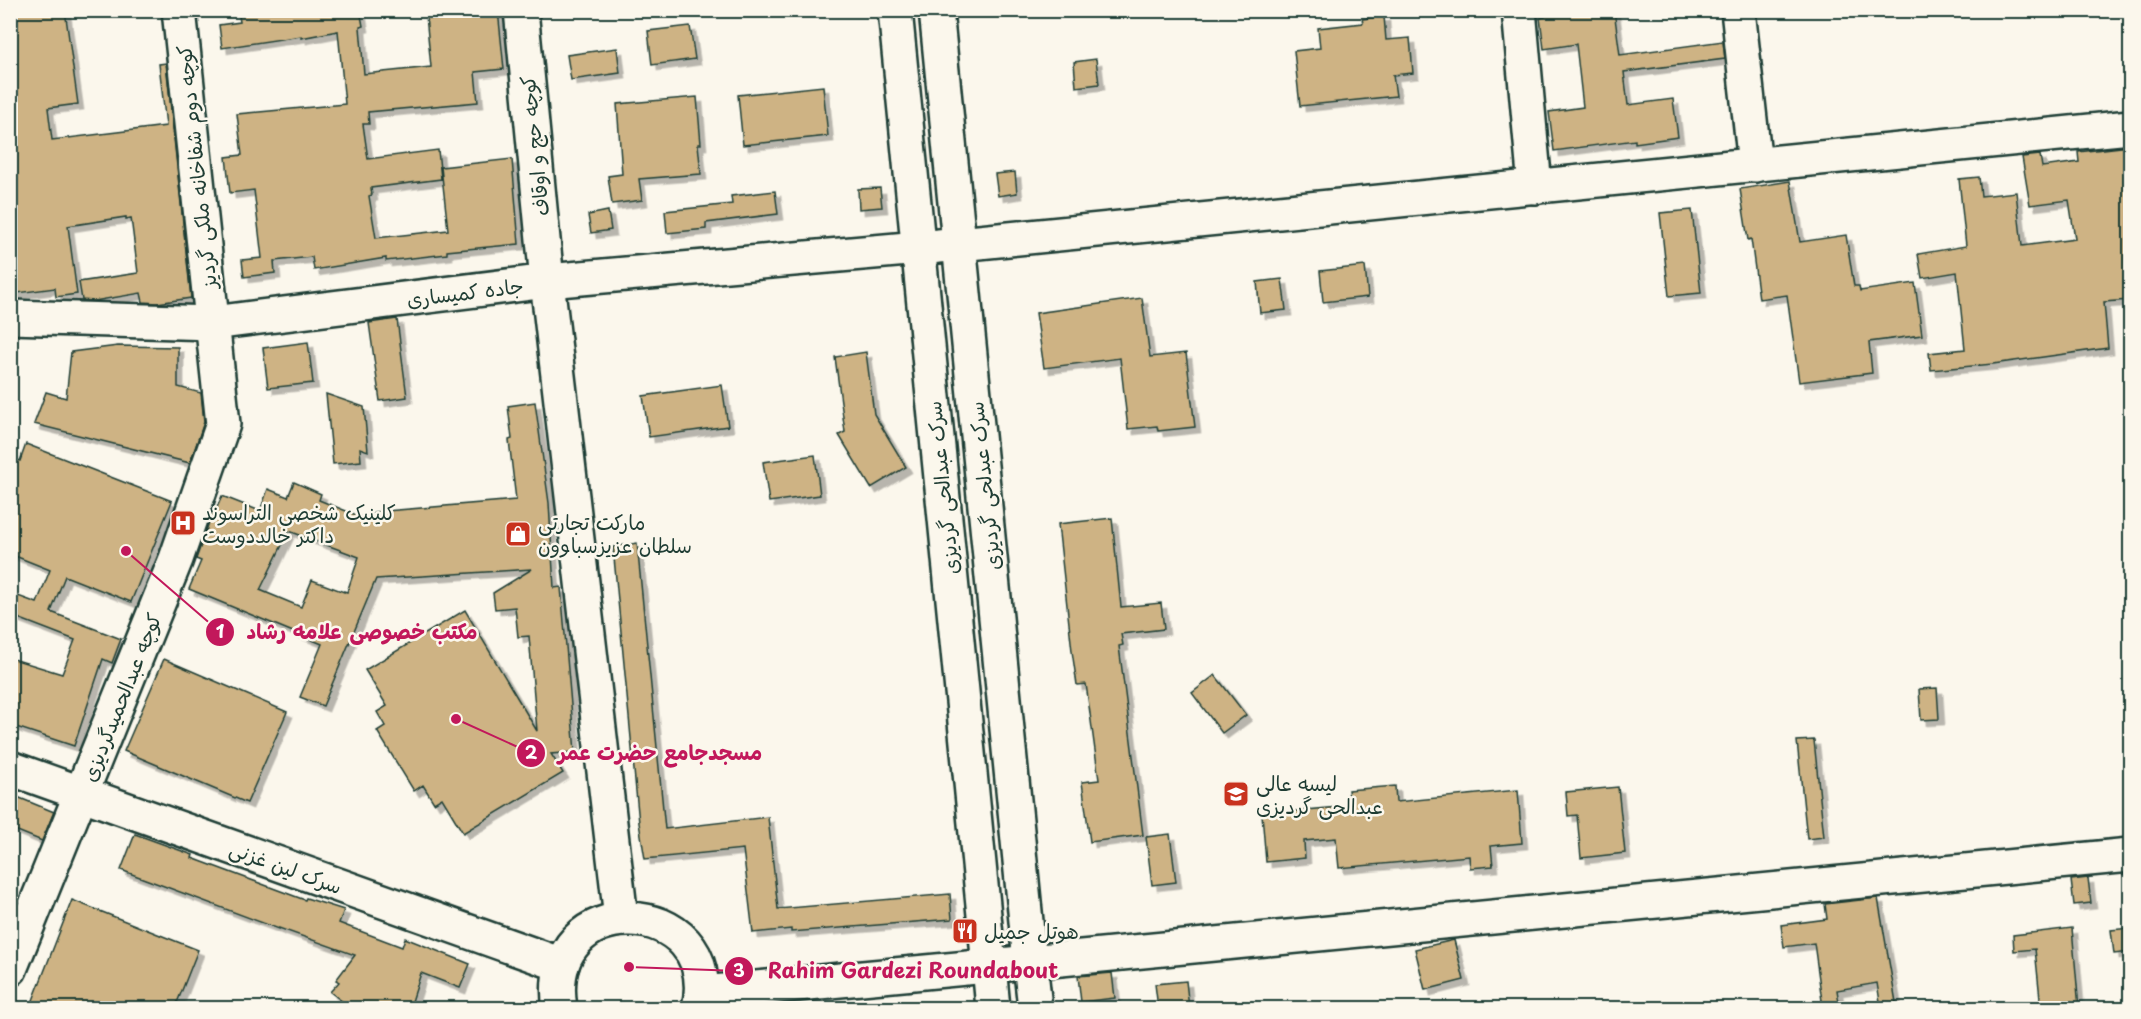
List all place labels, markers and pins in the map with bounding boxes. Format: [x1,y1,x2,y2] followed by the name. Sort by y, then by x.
[202,497,396,550] place label: کلینیک شخصی التراسوند داکتر خالددوست
[538,507,692,560] place label: مارکت تجارتی سلطان عزیزسباوون
[168,508,198,538] hospital icon: کلینیک شخصی التراسوند داکتر خالددوست
[503,519,533,549] shop icon: مارکت تجارتی سلطان عزیزسباوون
[205,612,490,651] callout: مکتب خصوصی علامه رشاد
[516,733,774,772] callout: مسجدجامع حضرت عمر
[1256,768,1383,821] place label: لیسه عالی عبدالحی گردیزی
[1221,779,1251,809] school or university icon: لیسه عالی عبدالحی گردیزی
[950,916,980,946] restaurant icon: هوتل جمیل
[984,916,1079,946] place label: هوتل جمیل
[724,951,1072,990] callout: Rahim Gardezi Roundabout

